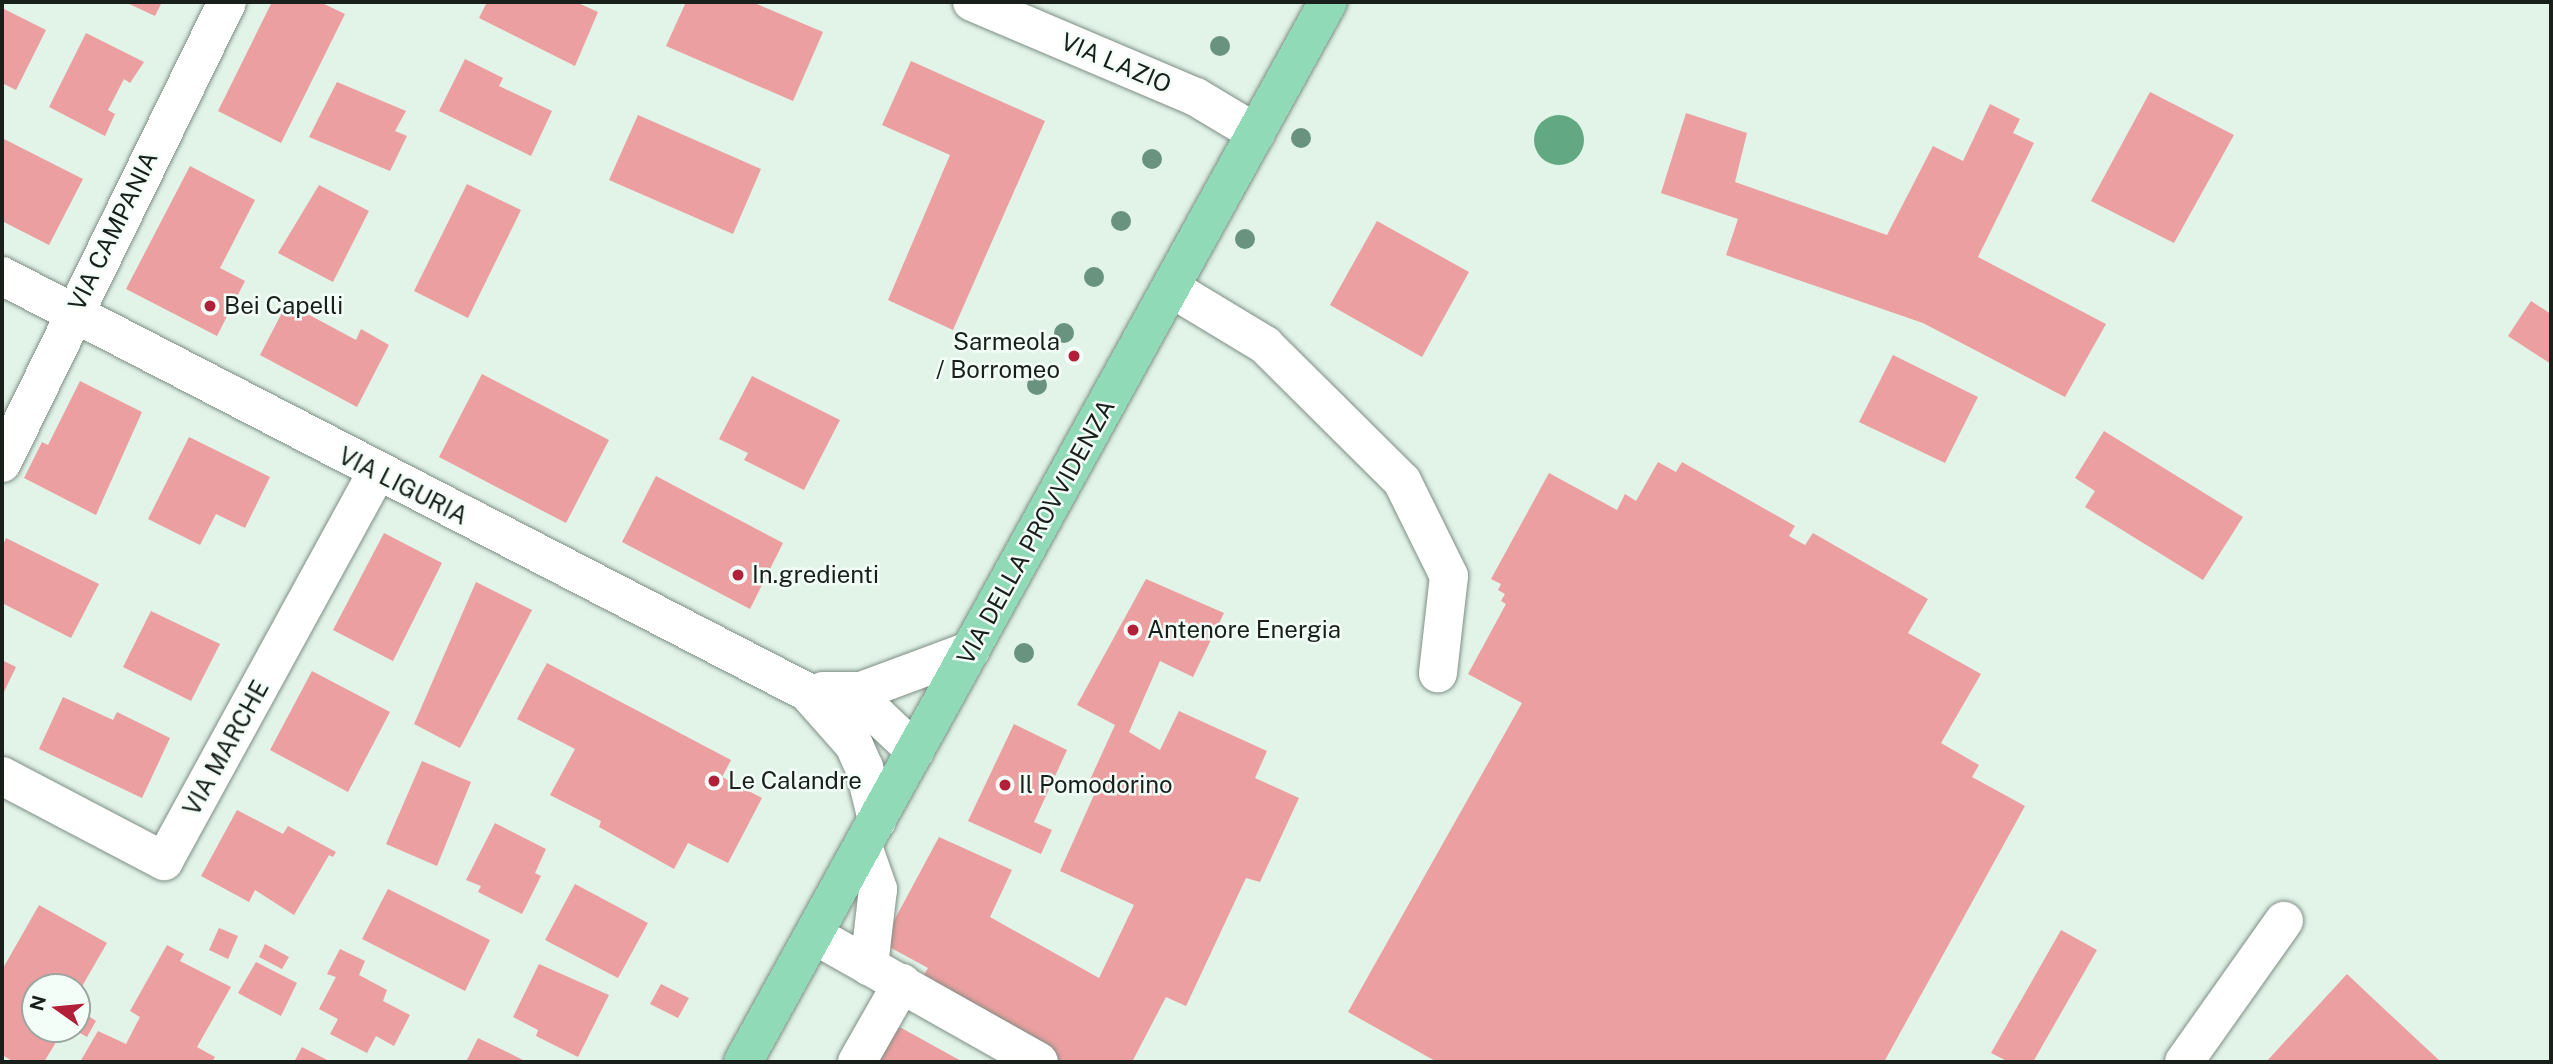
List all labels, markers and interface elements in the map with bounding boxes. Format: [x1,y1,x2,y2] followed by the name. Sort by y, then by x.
[1057,27,1175,99] street label: VIA LAZIO
[62,147,164,315] street label: VIA CAMPANIA
[224,292,343,320] place label: Bei Capelli
[202,298,218,314] marker: Bei Capelli
[936,328,1060,384] place label: Sarmeola / Borromeo
[1066,348,1082,364] marker: Sarmeola / Borromeo
[951,394,1121,670] street label: VIA DELLA PROVVIDENZA
[334,441,472,531] street label: VIA LIGURIA
[752,561,879,589] place label: In.gredienti
[730,567,746,583] marker: In.gredienti
[1147,616,1341,644] place label: Antenore Energia
[1125,622,1141,638] marker: Antenore Energia
[177,675,275,821] street label: VIA MARCHE
[728,767,862,795] place label: Le Calandre
[1019,771,1173,799] place label: Il Pomodorino
[706,773,722,789] marker: Le Calandre
[997,777,1013,793] marker: Il Pomodorino
[21,973,91,1043] north arrow
[25,993,50,1013] text: N

